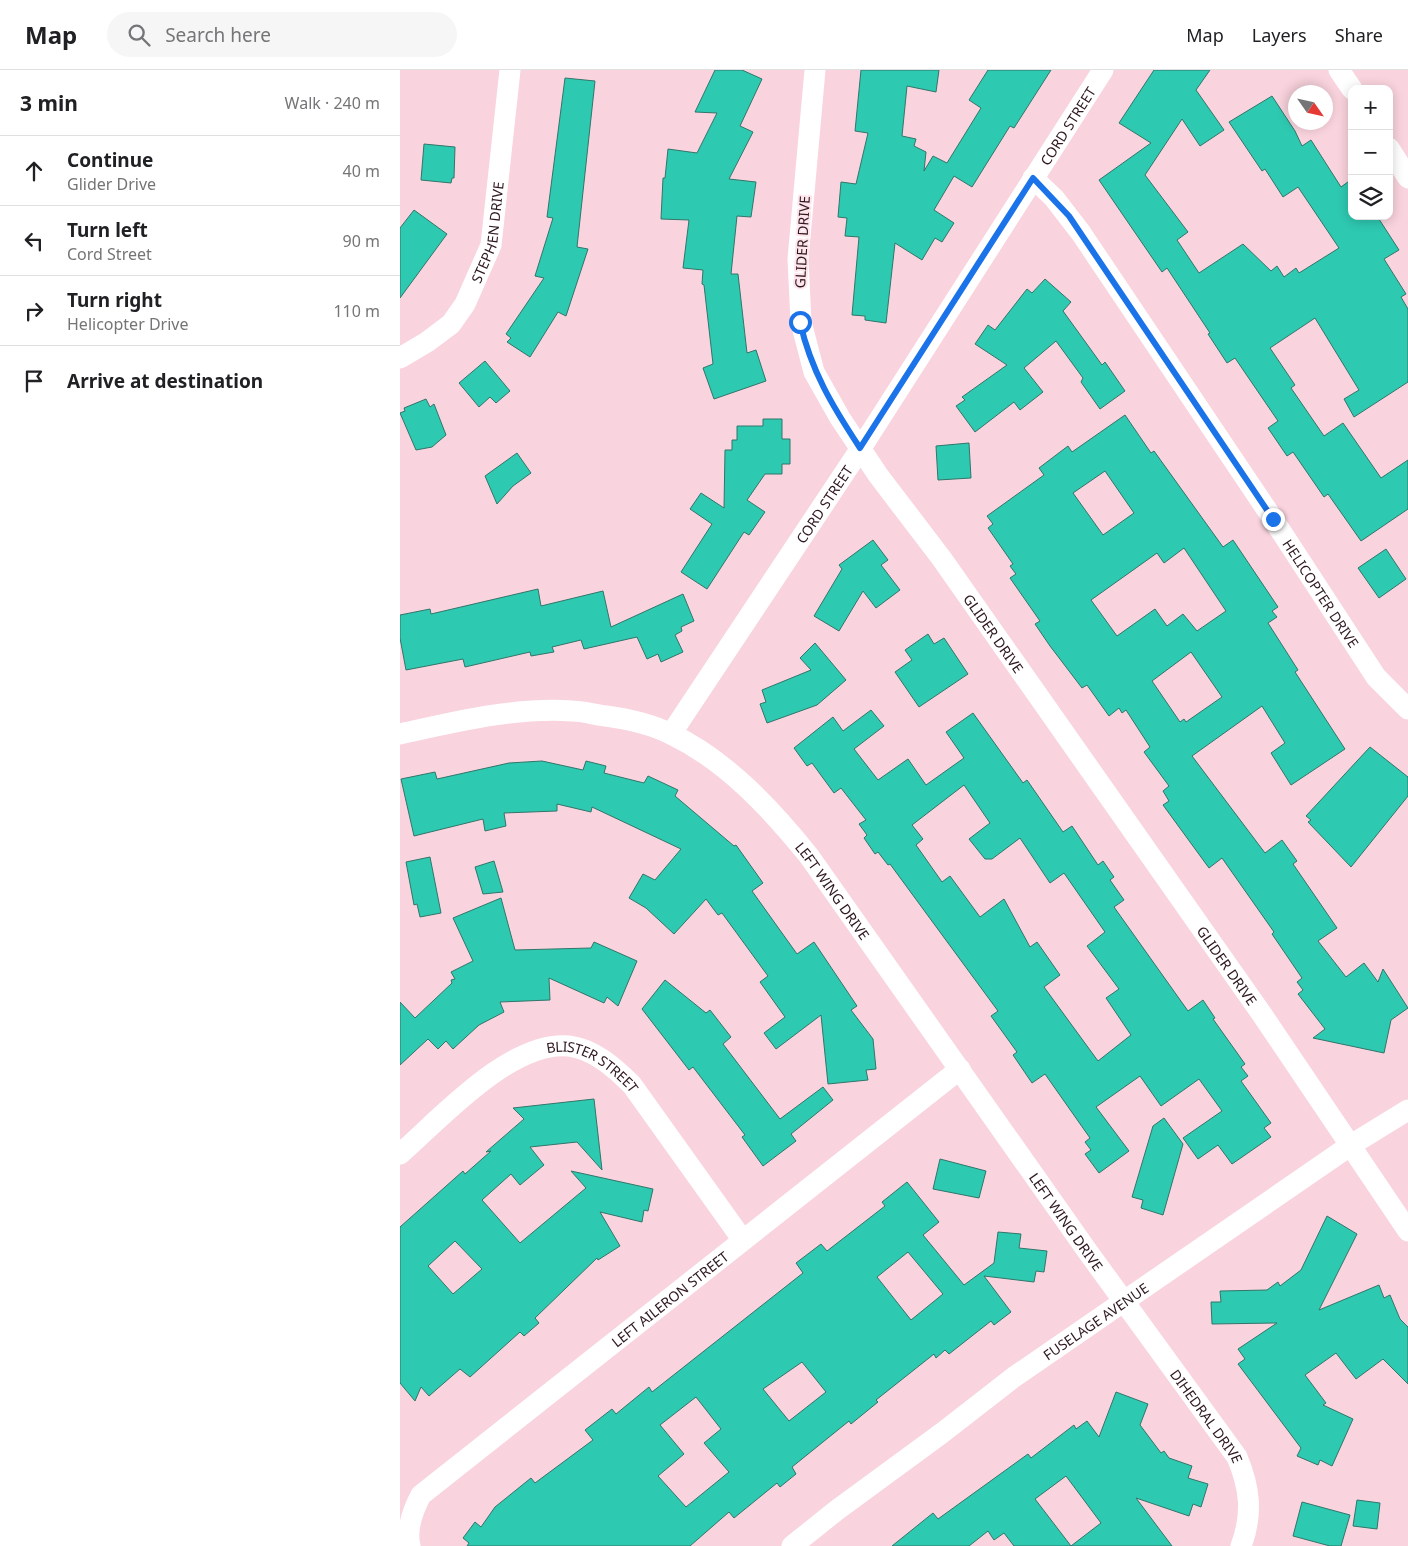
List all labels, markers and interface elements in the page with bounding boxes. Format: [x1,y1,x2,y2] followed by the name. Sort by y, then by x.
[107,12,457,57] search box
[25,18,77,51] text: Map
[125,21,153,49] icon: search
[165,22,271,48] text: Search here
[1186,23,1224,47] text: Map
[1252,23,1307,47] text: Layers
[1335,23,1383,47] text: Share
[1035,83,1100,169] street label: CORD STREET
[1288,85,1333,130] north arrow
[1348,85,1393,220] map controls
[1348,85,1393,130] button: +
[20,89,78,117] text: 3 min
[285,92,380,114] text: Walk · 240 m
[1348,130,1393,175] button: −
[67,147,153,173] text: Continue
[20,157,48,185] icon: ahead
[343,160,380,182] text: 40 m
[67,173,156,195] text: Glider Drive
[1348,175,1393,220] button: layers
[466,181,507,286] street label: STEPHEN DRIVE
[790,195,814,289] street label: GLIDER DRIVE
[67,217,148,243] text: Turn left
[20,227,48,255] icon: left
[343,230,380,252] text: 90 m
[67,243,152,265] text: Cord Street
[67,287,162,313] text: Turn right
[20,297,48,325] icon: right
[333,300,380,322] text: 110 m
[789,311,812,334] route start
[67,313,188,335] text: Helicopter Drive
[20,367,48,395] icon: arrive
[67,368,263,394] text: Arrive at destination
[791,461,857,547] street label: CORD STREET
[1262,508,1285,531] route end
[1279,535,1364,651] street label: HELICOPTER DRIVE
[960,590,1028,676] street label: GLIDER DRIVE
[792,838,874,943] street label: LEFT WING DRIVE
[1193,922,1262,1009] street label: GLIDER DRIVE
[545,1036,643,1096] street label: BLISTER STREET
[1025,1169,1108,1274] street label: LEFT WING DRIVE
[607,1246,732,1351] street label: LEFT AILERON STREET
[1039,1278,1152,1364] street label: FUSELAGE AVENUE
[1167,1365,1248,1465] street label: DIHEDRAL DRIVE

